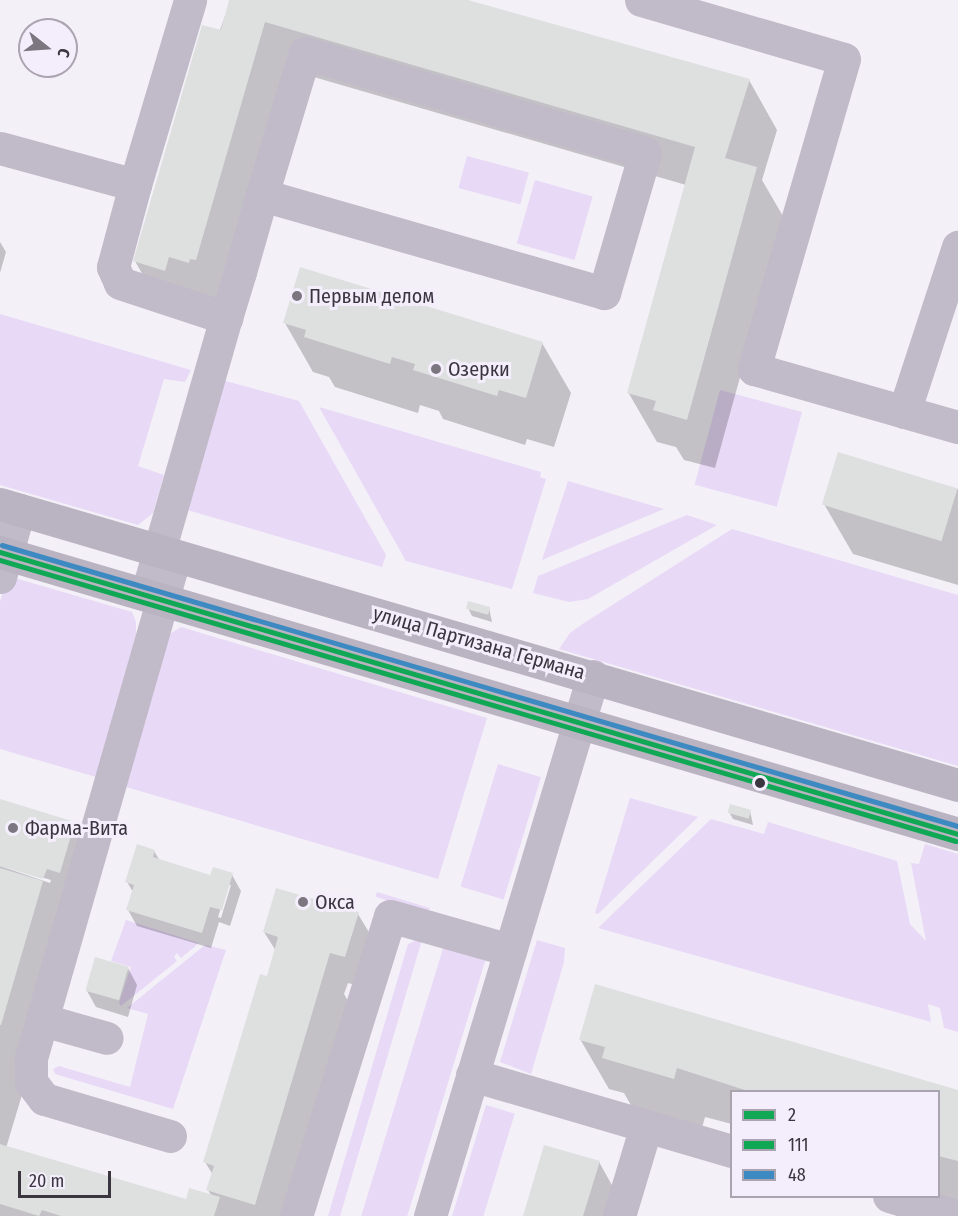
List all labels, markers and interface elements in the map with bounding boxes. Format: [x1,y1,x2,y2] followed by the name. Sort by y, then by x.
[18,18,78,78] north arrow
[53,46,74,60] text: С
[309,284,434,308] place label: Первым делом
[290,289,304,303] marker: Первым делом
[448,357,510,381] place label: Озерки
[429,362,443,376] marker: Озерки
[370,601,588,685] street label: улица Партизана Германа
[754,777,766,789] unlabelled marker
[25,816,128,840] place label: Фарма-Вита
[6,821,20,835] marker: Фарма-Вита
[315,890,355,914] place label: Окса
[296,895,310,909] marker: Окса
[730,1090,940,1198] legend
[788,1104,796,1126] text: 2
[788,1134,809,1156] text: 111
[21,1159,114,1197] scale bar
[788,1164,806,1186] text: 48
[29,1170,64,1192] text: 20 m

